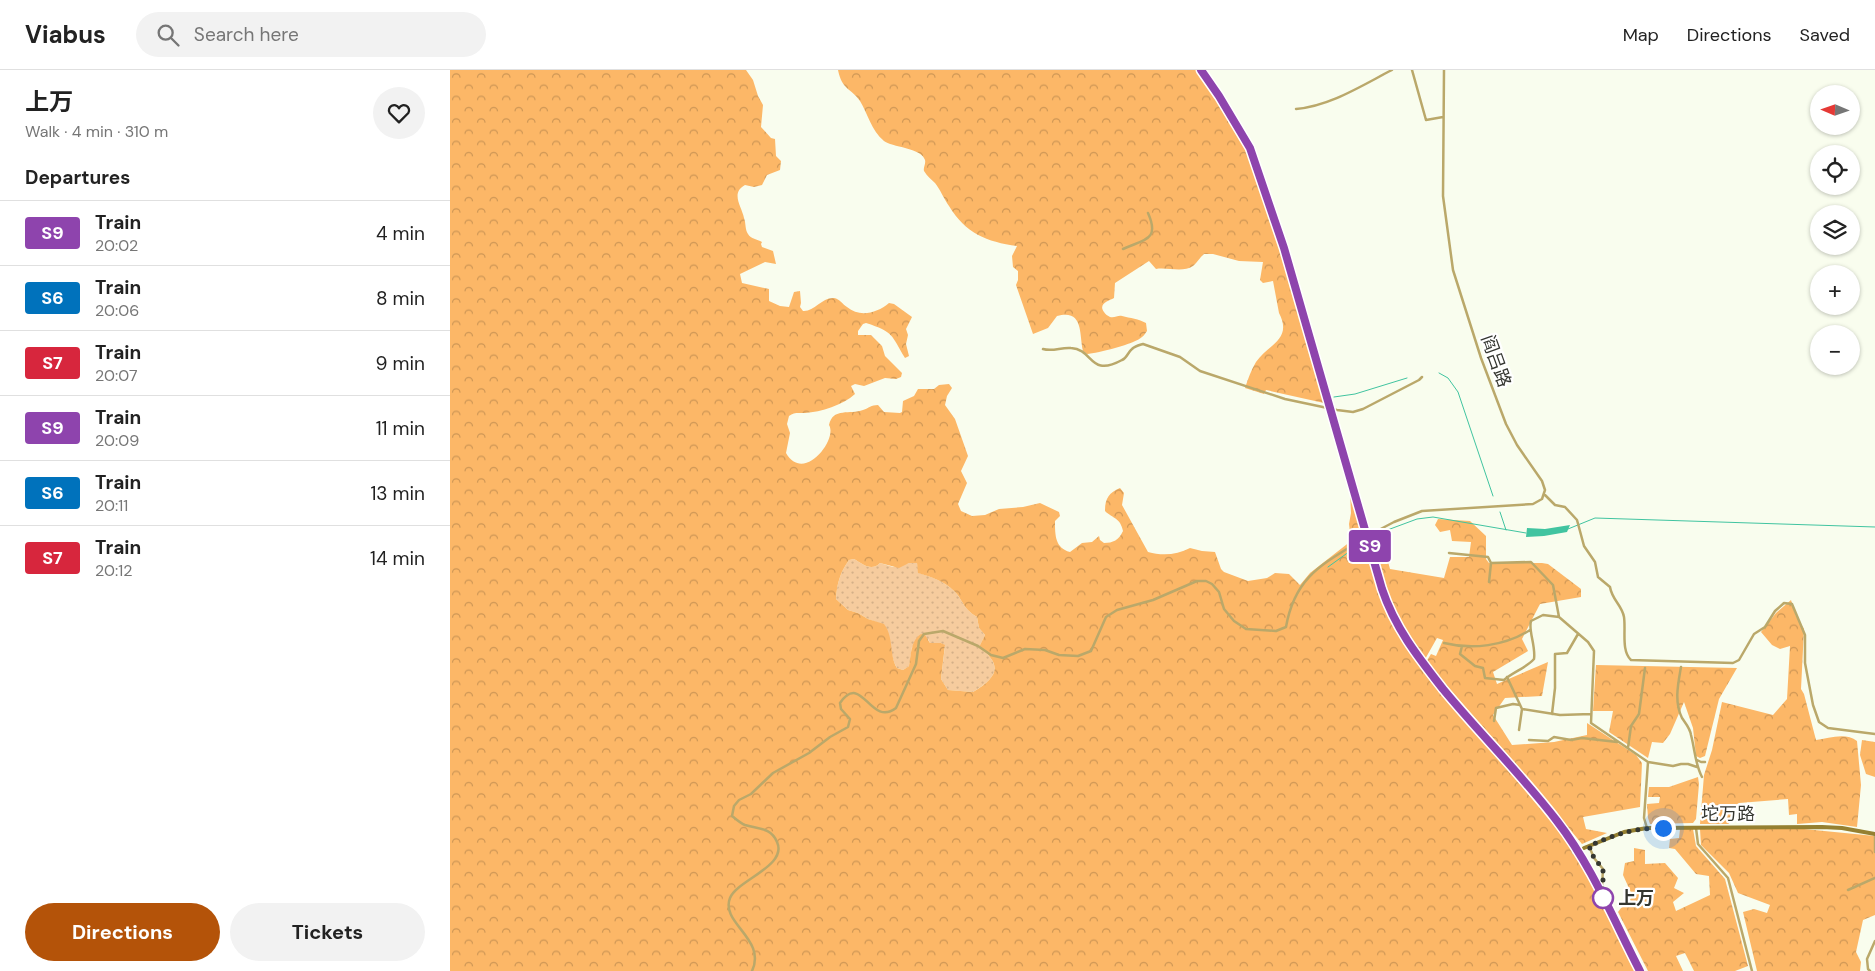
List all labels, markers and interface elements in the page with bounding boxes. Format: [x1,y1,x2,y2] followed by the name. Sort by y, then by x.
[136,12,486,57] search box
[25,19,106,50] text: Viabus
[154,21,182,49] icon: search
[194,22,299,47] text: Search here
[1623,23,1659,47] text: Map
[1687,23,1772,47] text: Directions
[1800,23,1850,47] text: Saved
[1810,85,1860,135] north arrow
[1810,85,1860,375] map controls
[25,86,73,117] text: 上万
[373,87,425,139] button: heart
[25,121,168,142] text: Walk · 4 min · 310 m
[1810,145,1860,195] button: locate
[25,165,130,190] text: Departures
[1810,205,1860,255] button: layers
[95,210,141,235] text: Train
[41,221,64,245] text: S9
[376,221,425,246] text: 4 min
[95,235,138,256] text: 20:02
[1810,265,1860,315] button: +
[95,275,141,300] text: Train
[41,286,64,310] text: S6
[376,286,425,311] text: 8 min
[95,300,139,321] text: 20:06
[1810,325,1860,375] button: −
[1475,332,1517,390] street label: 阎吕路
[95,340,141,365] text: Train
[42,351,63,375] text: S7
[376,351,425,376] text: 9 min
[95,365,138,386] text: 20:07
[95,405,141,430] text: Train
[41,416,64,440] text: S9
[376,416,425,441] text: 11 min
[95,430,139,451] text: 20:09
[95,470,141,495] text: Train
[41,481,64,505] text: S6
[370,481,425,506] text: 13 min
[95,495,128,516] text: 20:11
[1348,530,1392,562] line badge: S9
[1359,534,1381,558] text: S9
[95,535,141,560] text: Train
[42,546,63,570] text: S7
[370,546,425,571] text: 14 min
[95,560,132,581] text: 20:12
[1701,802,1755,826] street label: 坨万路
[1651,816,1676,841] your location
[1618,886,1654,910] place label: 上万
[1592,887,1614,909] marker: 上万
[25,903,220,961] button: Directions
[230,903,425,961] button: Tickets

